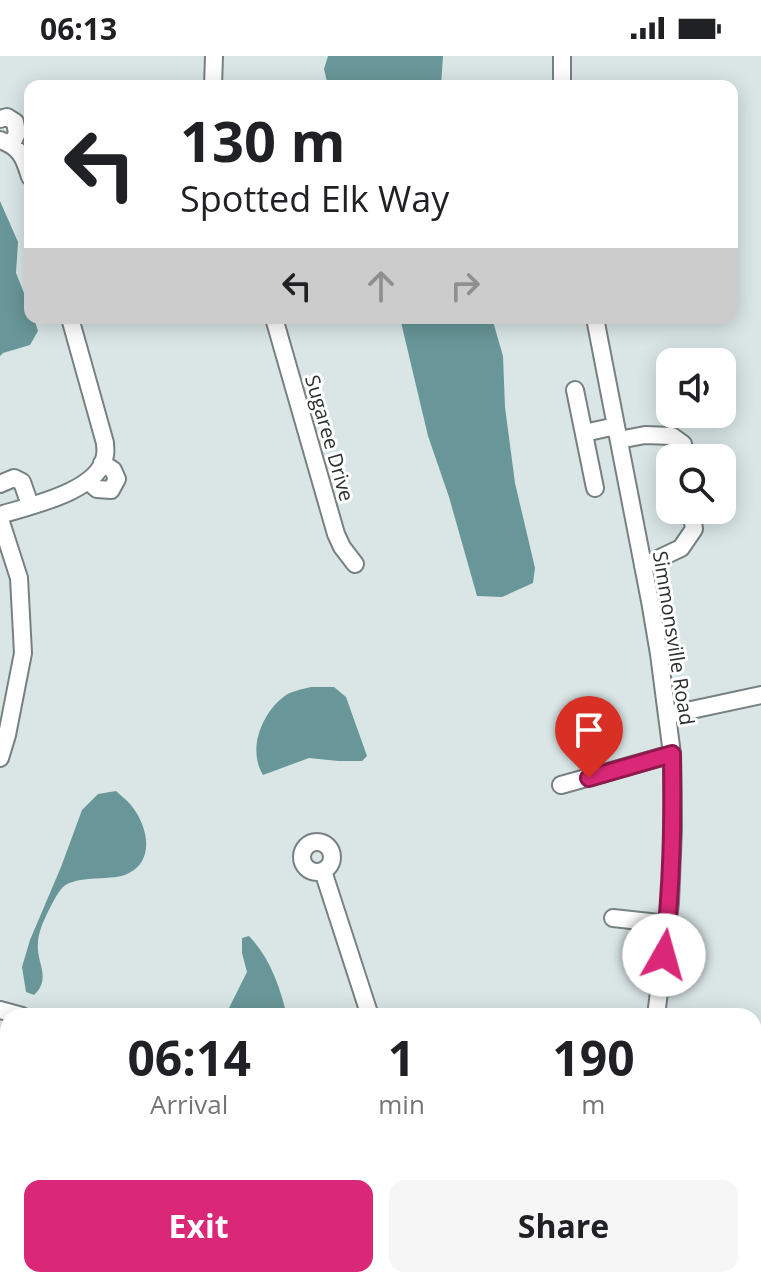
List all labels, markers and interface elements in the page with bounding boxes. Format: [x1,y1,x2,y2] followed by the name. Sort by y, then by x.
[40,8,117,49] text: 06:13
[180,102,346,178] text: 130 m
[48,112,152,216] icon: left
[180,174,449,223] text: Spotted Elk Way
[275,264,319,308] icon: left
[359,264,403,308] icon: ahead
[443,264,487,308] icon: right
[656,348,736,524] map controls
[656,348,736,428] button: sound
[299,372,361,504] street label: Sugaree Drive
[656,444,736,524] button: search
[647,549,701,727] street label: Simmonsville Road
[555,696,623,778] pin
[567,708,611,752] icon: arrive
[622,913,706,997] position arrow
[127,1025,251,1090] text: 06:14
[388,1025,415,1090] text: 1
[552,1025,635,1090] text: 190
[150,1086,228,1122] text: Arrival
[378,1086,425,1122] text: min
[581,1086,605,1122] text: m
[24,1180,373,1272] button: Exit
[389,1180,738,1272] button: Share

